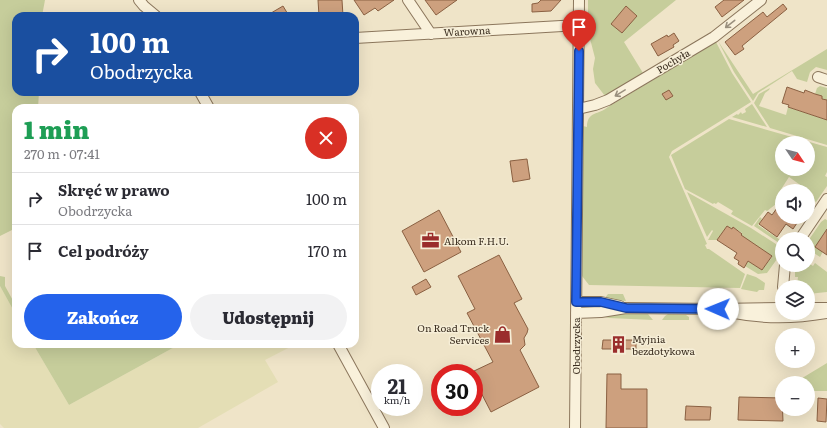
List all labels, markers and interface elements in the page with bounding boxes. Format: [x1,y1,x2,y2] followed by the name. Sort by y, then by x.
[562,10,596,51] pin
[568,16,590,38] icon: arrive
[90,20,170,62] text: 100 m
[725,20,736,28] one-way arrow
[443,22,491,39] street label: Warowna
[24,28,76,80] icon: right
[653,44,693,77] street label: Pochyła
[90,58,193,85] text: Obodrzycka
[614,89,626,97] one-way arrow
[24,111,89,146] text: 1 min
[305,117,347,159] button: close
[775,136,815,176] north arrow
[775,136,815,416] map controls
[24,144,100,163] text: 270 m · 07:41
[58,178,170,201] text: Skręć w prawo
[775,184,815,224] button: sound
[306,187,347,210] text: 100 m
[24,188,46,210] icon: right
[58,201,132,220] text: Obodrzycka
[421,231,441,251] office icon: Alkom F.H.U.
[775,232,815,272] button: search
[444,233,509,248] place label: Alkom F.H.U.
[58,239,149,262] text: Cel podróży
[308,239,347,262] text: 170 m
[24,240,46,262] icon: arrive
[775,280,815,320] button: layers
[697,288,739,330] position arrow
[24,294,182,340] button: Zakończ
[190,294,347,340] button: Udostępnij
[568,317,583,375] street label: Obodrzycka
[417,320,490,347] place label: On Road Truck Services
[492,324,512,344] shop icon: On Road Truck Services
[775,328,815,368] button: +
[632,331,695,358] place label: Myjnia bezdotykowa
[609,335,629,355] building icon: Myjnia bezdotykowa
[431,364,483,416] speed limit sign: 30
[387,370,407,400] text: 21
[775,376,815,416] button: −
[384,392,410,407] text: km/h

